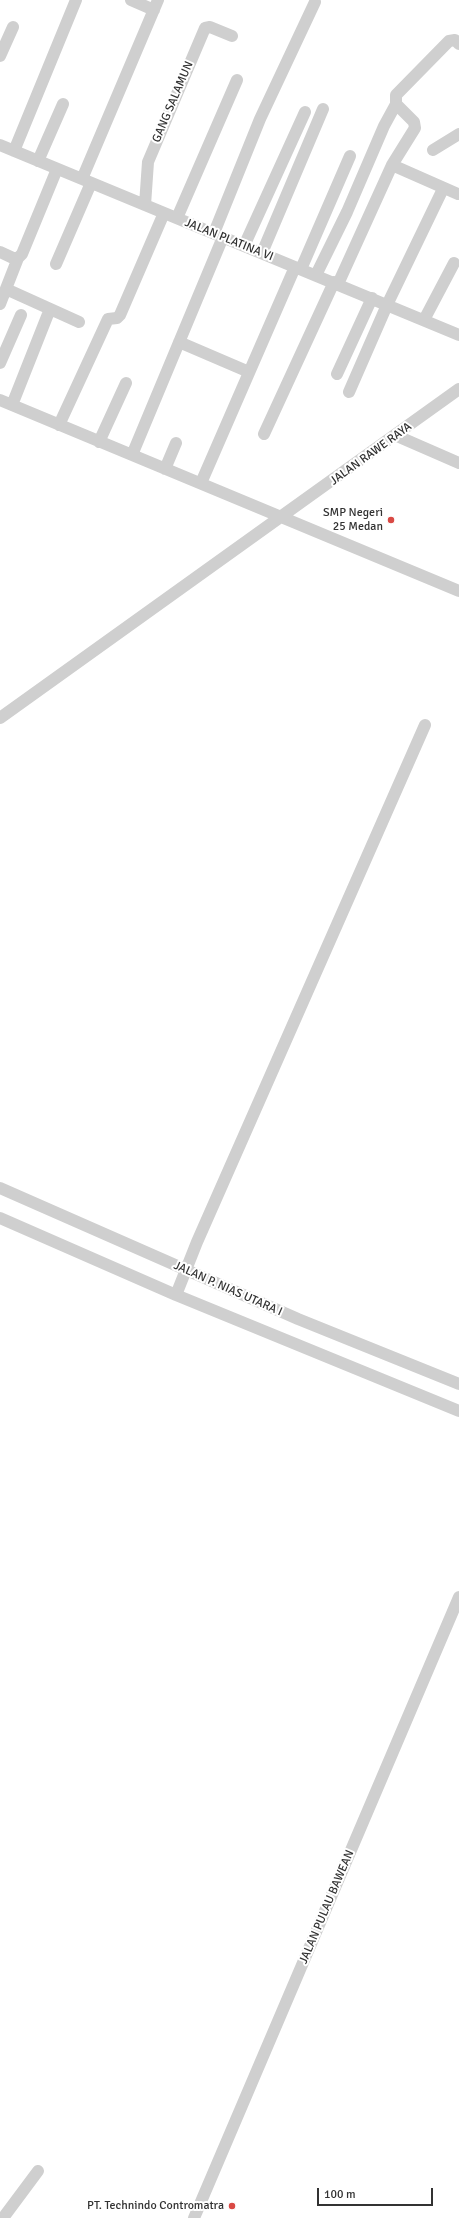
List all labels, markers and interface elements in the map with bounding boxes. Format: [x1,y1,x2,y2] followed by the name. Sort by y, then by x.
[149,59,197,145] street label: GANG SALAMUN
[183,216,275,264] street label: JALAN PLATINA VI
[327,420,415,488] street label: JALAN RAWE RAYA
[323,506,383,534] place label: SMP Negeri 25 Medan
[386,515,396,525] marker: SMP Negeri 25 Medan
[171,1259,285,1319] street label: JALAN P. NIAS UTARA I
[296,1848,358,1966] street label: JALAN PULAU BAWEAN
[319,2180,435,2206] scale bar
[324,2187,356,2202] text: 100 m
[87,2199,224,2213] place label: PT. Technindo Contromatra
[227,2201,237,2211] marker: PT. Technindo Contromatra

